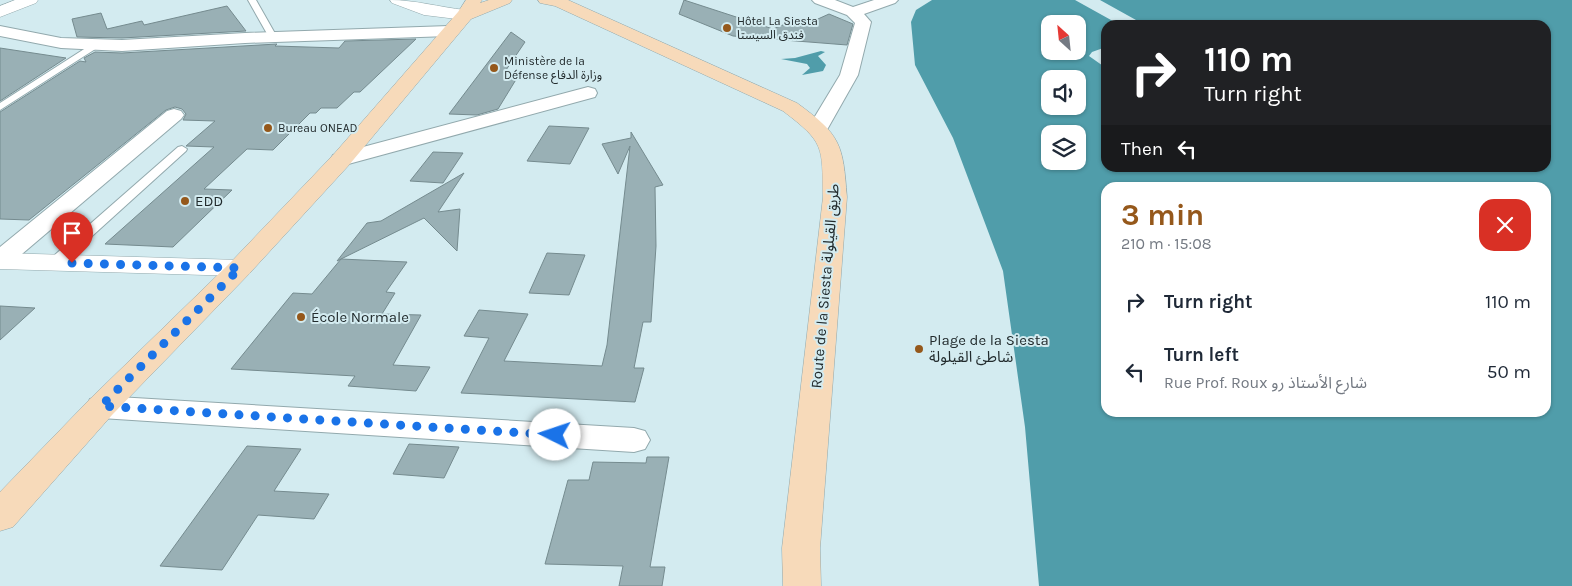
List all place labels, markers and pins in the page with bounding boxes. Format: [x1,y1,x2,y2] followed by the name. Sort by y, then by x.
[737,14,818,42] place label: Hôtel La Siesta فندق السيستا
[721,22,733,34] marker: Hôtel La Siesta فندق السيستا
[504,54,602,84] place label: Ministère de la Défense وزارة الدفاع
[488,62,500,74] marker: Ministère de la Défense وزارة الدفاع
[278,121,358,135] place label: Bureau ONEAD
[262,122,274,134] marker: Bureau ONEAD
[195,192,223,210] place label: EDD
[179,195,191,207] marker: EDD
[51,212,93,263] pin
[311,308,409,326] place label: École Normale
[295,311,307,323] marker: École Normale
[929,331,1049,366] place label: Plage de la Siesta شاطئ القيلولة
[913,343,925,355] marker: Plage de la Siesta شاطئ القيلولة

